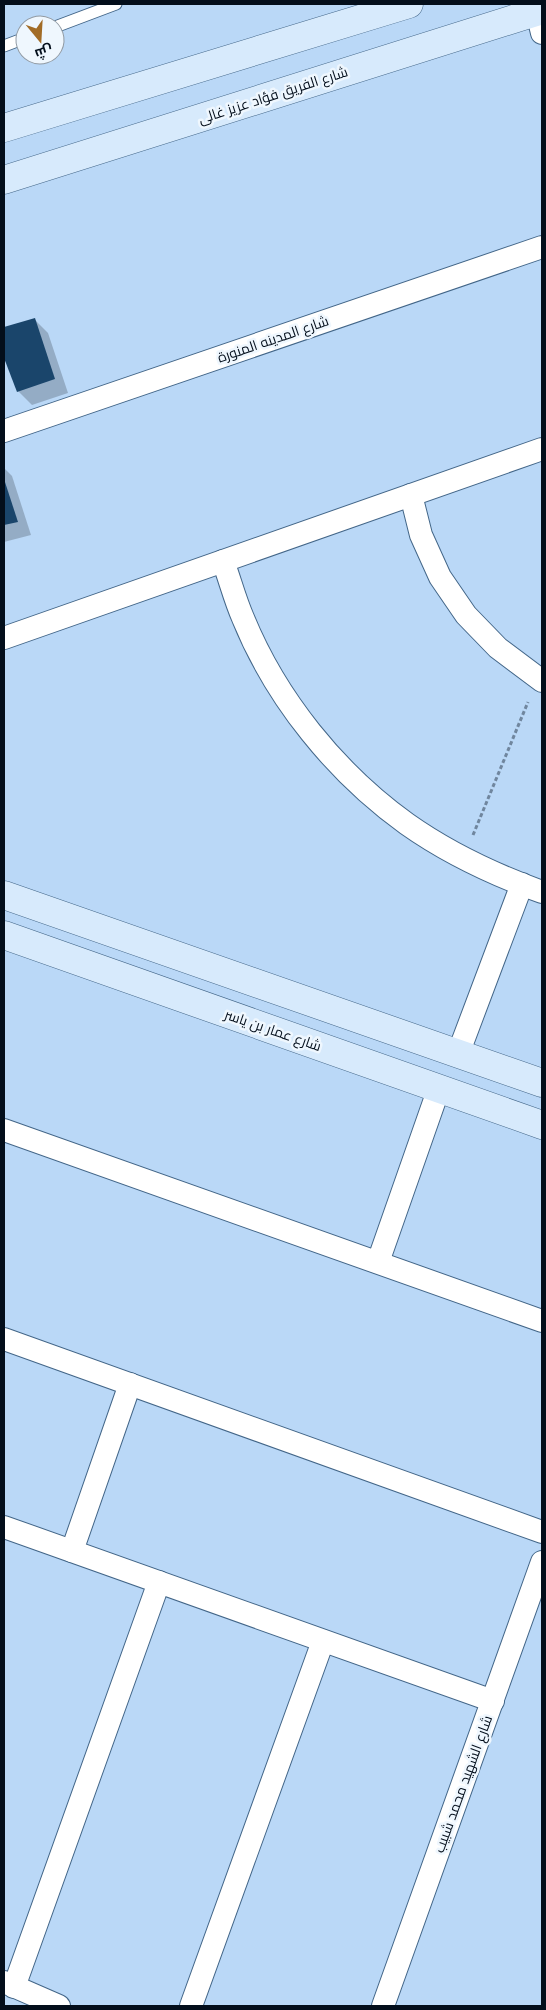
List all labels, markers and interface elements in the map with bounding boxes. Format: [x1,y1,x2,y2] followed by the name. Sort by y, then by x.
[15,15,65,65] north arrow
[33,41,55,63] text: ش
[196,63,350,128] street label: شارع الفريق فؤاد عزيز غالى
[215,312,331,366] street label: شارع المدينه المنورة
[221,1006,323,1055] street label: شارع عمار بن ياسر
[431,1713,496,1855] street label: شارع الشهيد محمد شبيب

